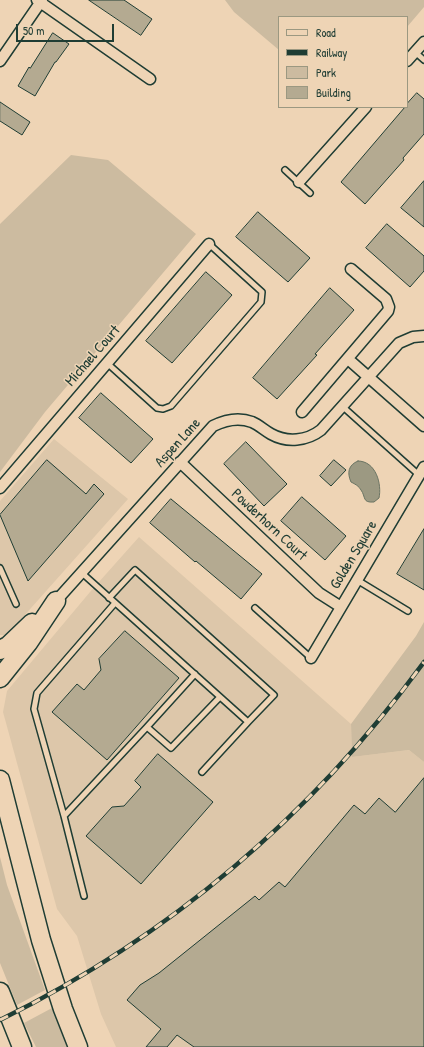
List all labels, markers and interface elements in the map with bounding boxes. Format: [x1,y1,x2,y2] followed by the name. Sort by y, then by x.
[18,16,116,42] scale bar
[278,16,408,108] legend
[23,22,44,39] text: 50 m
[316,24,336,41] text: Road
[316,44,347,61] text: Railway
[316,64,336,81] text: Park
[316,84,351,101] text: Building
[62,322,124,390] street label: Michael Court
[151,415,205,471] street label: Aspen Lane
[227,485,311,565] street label: Powderhorn Court
[327,517,381,593] street label: Golden Square

